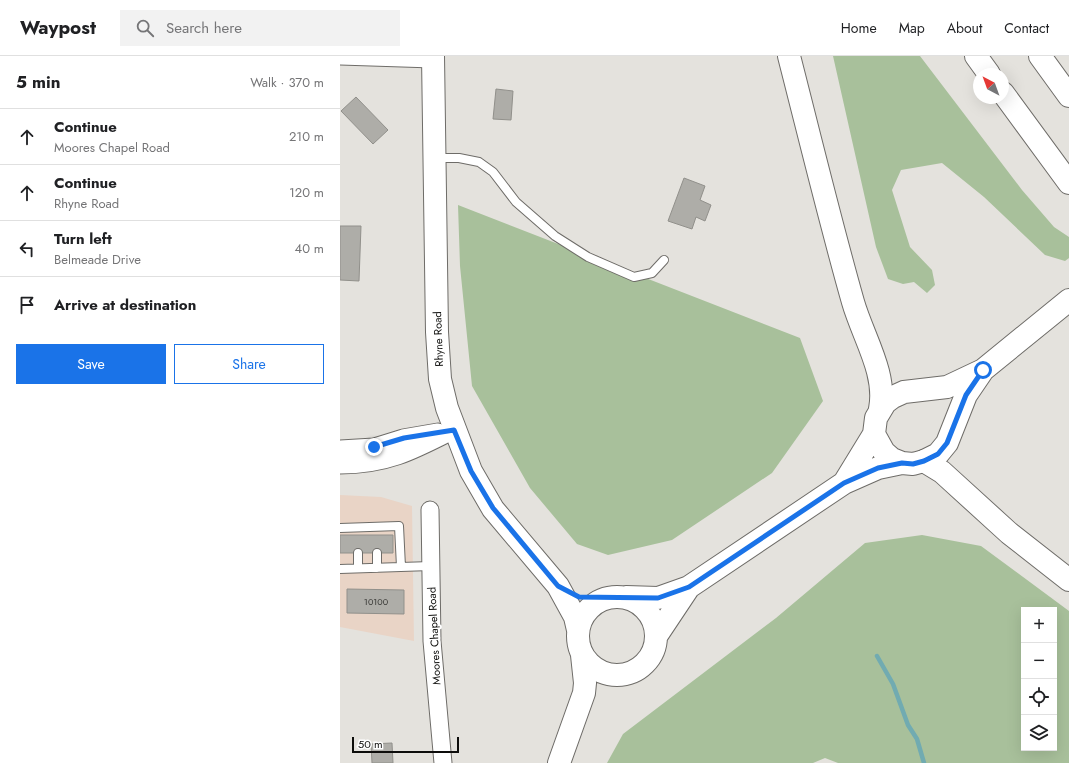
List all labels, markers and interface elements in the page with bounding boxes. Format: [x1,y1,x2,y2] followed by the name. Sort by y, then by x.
[120,10,400,46] search box
[20,14,96,41] text: Waypost
[134,17,156,39] icon: search
[166,17,242,39] text: Search here
[841,18,877,38] text: Home
[899,18,925,38] text: Map
[947,18,982,38] text: About
[1004,18,1049,38] text: Contact
[973,68,1009,104] north arrow
[16,70,60,94] text: 5 min
[250,73,324,92] text: Walk · 370 m
[54,116,117,138] text: Continue
[16,126,38,148] icon: ahead
[289,127,324,146] text: 210 m
[54,138,170,157] text: Moores Chapel Road
[54,172,117,194] text: Continue
[16,182,38,204] icon: ahead
[289,183,324,202] text: 120 m
[54,194,119,213] text: Rhyne Road
[54,228,112,250] text: Turn left
[16,238,38,260] icon: left
[295,239,324,258] text: 40 m
[54,250,141,269] text: Belmeade Drive
[16,294,38,316] icon: arrive
[54,294,196,316] text: Arrive at destination
[429,311,447,367] street label: Rhyne Road
[16,344,166,384] button: Save
[174,344,324,384] button: Share
[974,361,992,379] route start
[365,438,383,456] route end
[423,587,445,685] street label: Moores Chapel Road
[364,595,389,608] house number: 10100
[1021,607,1057,751] map controls
[1021,607,1057,643] button: +
[1021,643,1057,679] button: −
[1021,679,1057,715] button: locate
[1021,715,1057,751] button: layers
[352,735,459,754] scale bar
[358,736,383,752] text: 50 m

